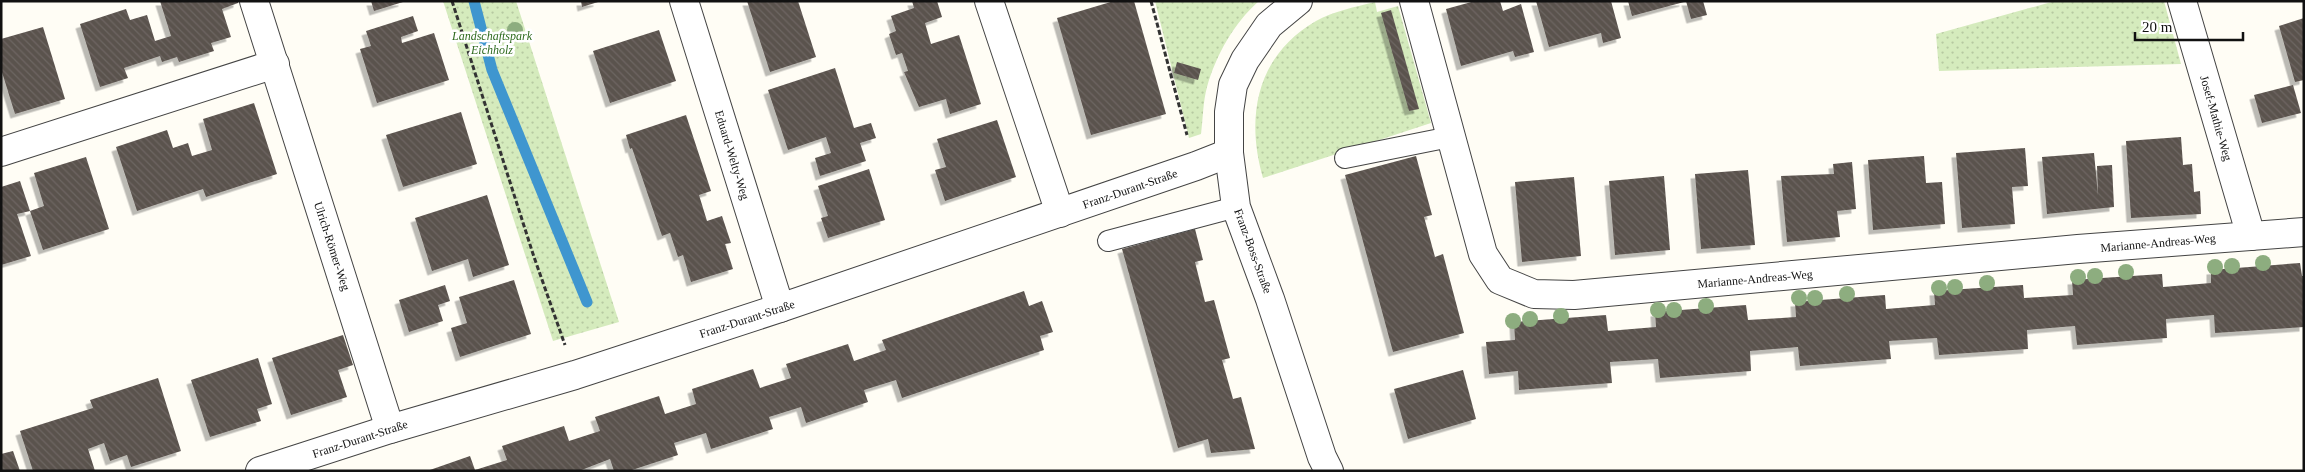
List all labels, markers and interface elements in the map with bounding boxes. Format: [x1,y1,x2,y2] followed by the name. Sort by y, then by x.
[2135,10,2242,42] scale bar
[2142,19,2173,35] text: 20 m
[451,29,533,57] park label: Landschaftspark Eichholz
[2197,74,2235,162] street label: Josef-Mathie-Weg
[712,109,752,201] street label: Eduard-Welty-Weg
[1081,166,1179,212] street label: Franz-Durant-Straße
[311,200,353,292] street label: Ulrich-Römer-Weg
[1231,207,1275,295] street label: Franz-Boss-Straße
[2100,231,2216,255] street label: Marianne-Andreas-Weg
[1697,267,1813,291] street label: Marianne-Andreas-Weg
[698,297,796,341] street label: Franz-Durant-Straße
[311,417,409,461] street label: Franz-Durant-Straße

